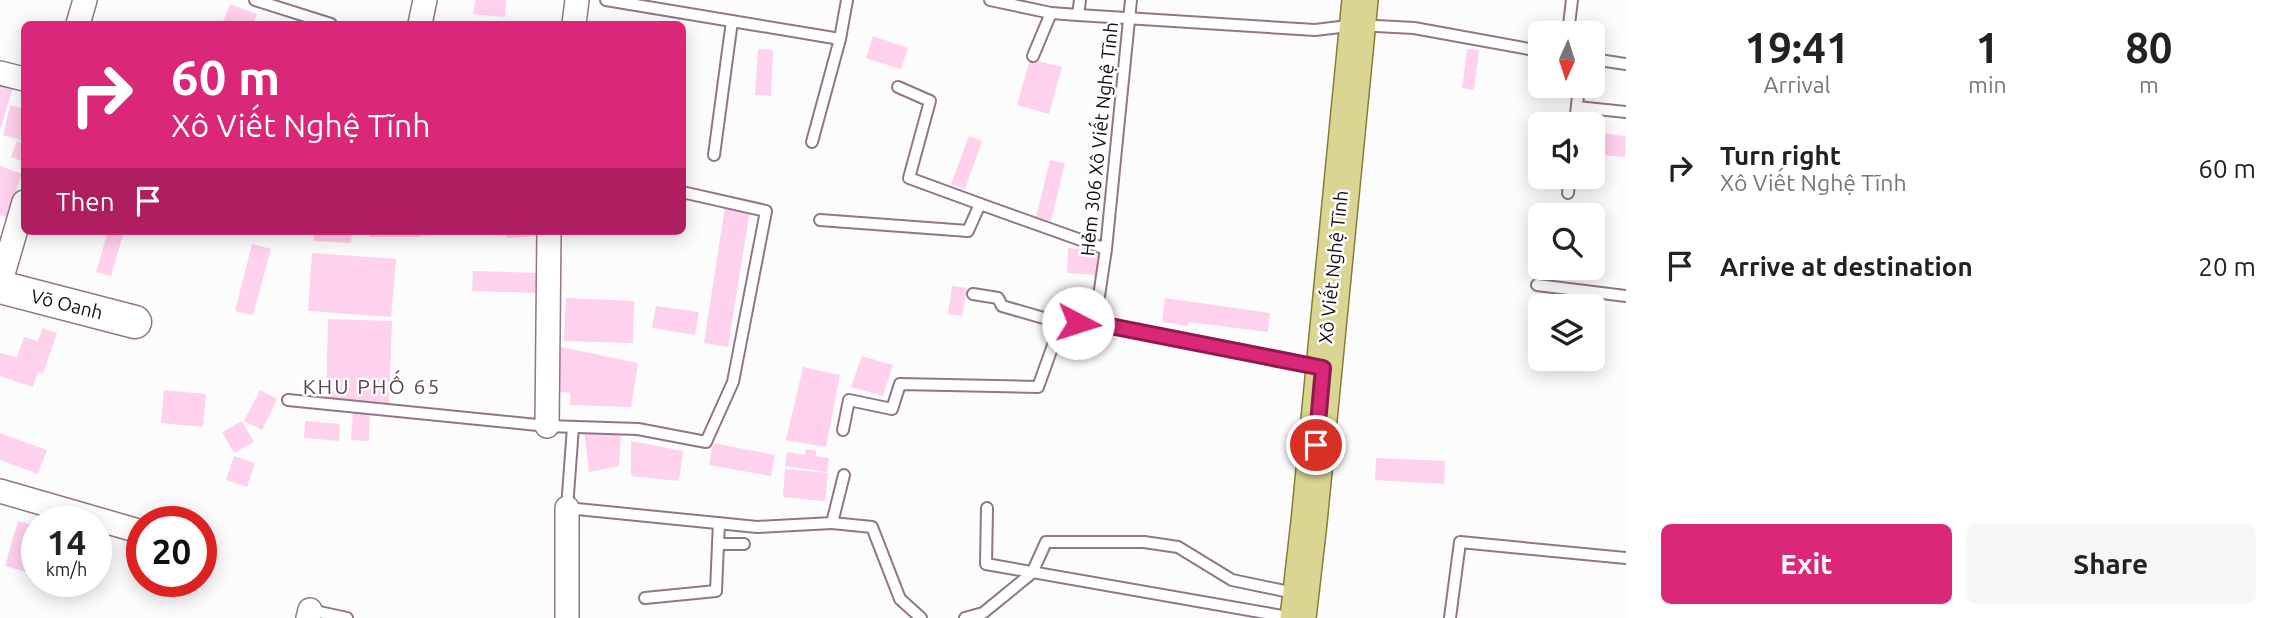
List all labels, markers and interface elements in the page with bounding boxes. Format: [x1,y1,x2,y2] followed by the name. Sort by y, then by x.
[1074,21,1122,257] street label: Hẻm 306 Xô Viết Nghệ Tĩnh
[1528,21,1605,98] north arrow
[1528,21,1605,371] map controls
[1744,24,1850,71] text: 19:41
[1976,24,1999,71] text: 1
[2125,24,2173,71] text: 80
[56,49,147,140] icon: right
[171,49,280,104] text: 60 m
[1764,72,1831,97] text: Arrival
[1968,72,2007,97] text: min
[2139,72,2159,97] text: m
[171,107,431,143] text: Xô Viết Nghệ Tĩnh
[1528,112,1605,189] button: sound
[1720,141,1841,170] text: Turn right
[1661,149,1699,187] icon: right
[2198,154,2256,183] text: 60 m
[1720,170,1907,195] text: Xô Viết Nghệ Tĩnh
[129,182,167,220] icon: arrive
[56,187,115,216] text: Then
[1312,189,1352,345] street label: Xô Viết Nghệ Tĩnh
[1528,203,1605,280] button: search
[1661,247,1699,285] icon: arrive
[1720,252,1973,281] text: Arrive at destination
[2198,252,2256,281] text: 20 m
[29,284,105,324] street label: Võ Oanh
[1041,286,1115,360] position arrow
[1528,294,1605,371] button: layers
[303,369,441,398] district label: KHU PHỐ 65
[1286,415,1346,475] pin
[1297,426,1335,464] icon: arrive
[126,506,217,597] speed limit sign: 20
[47,522,86,562] text: 14
[1661,524,1952,604] button: Exit
[1966,524,2256,604] button: Share
[46,559,87,579] text: km/h

